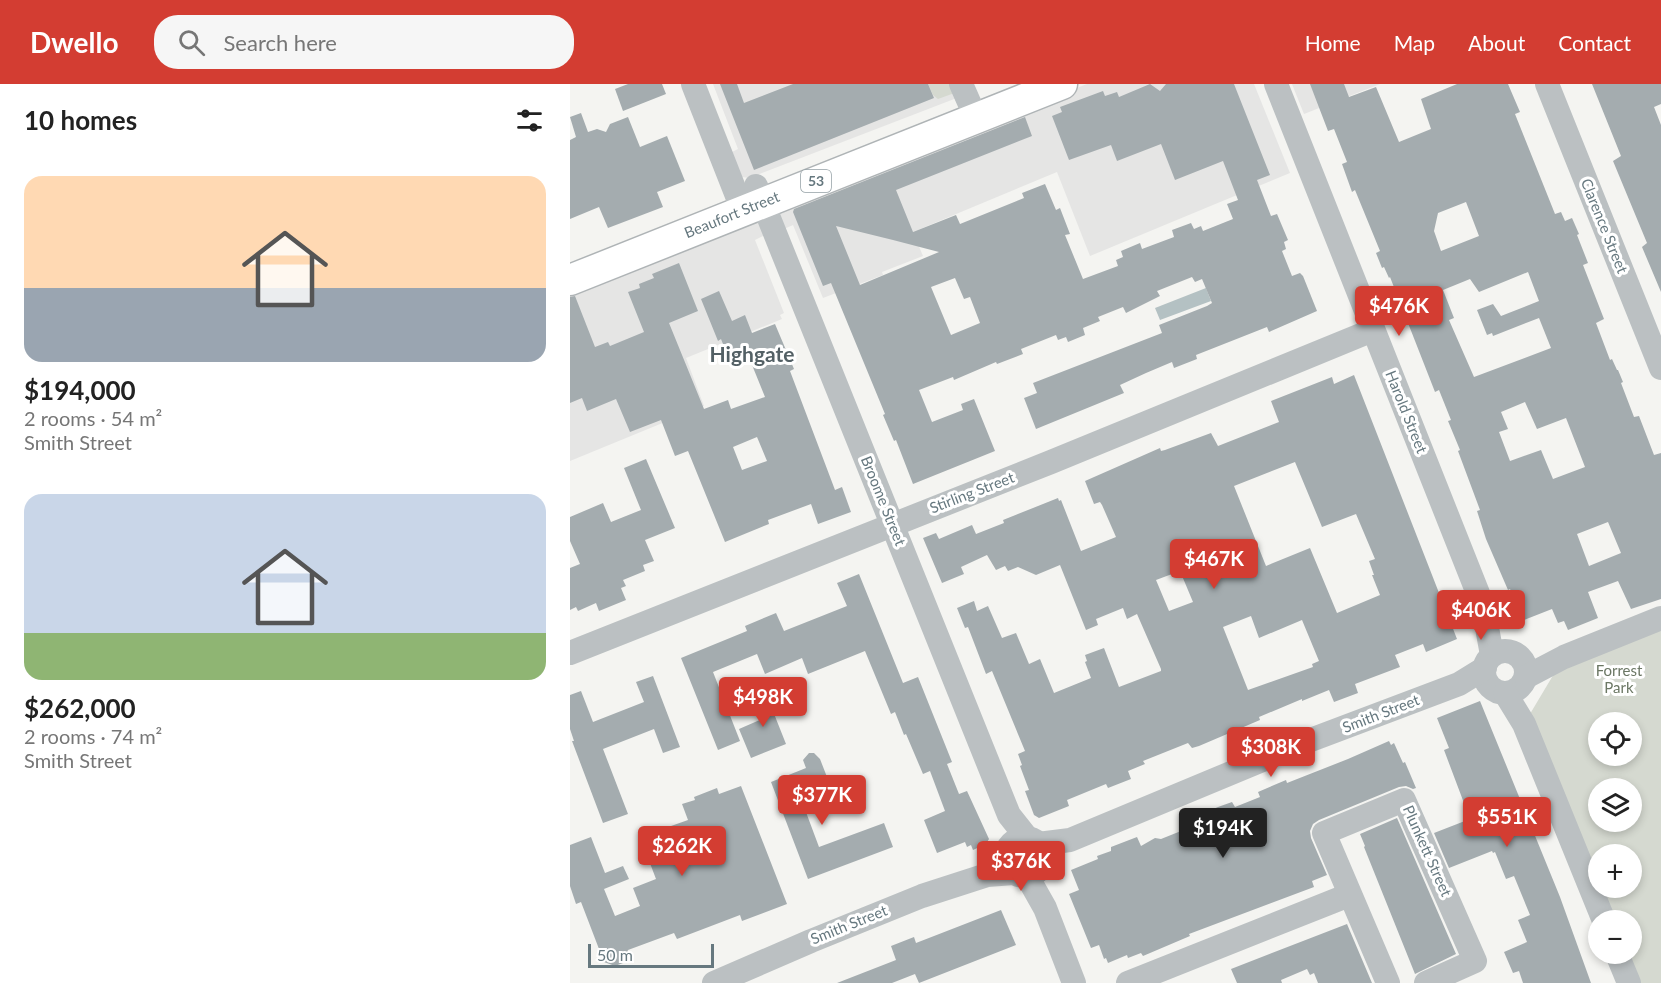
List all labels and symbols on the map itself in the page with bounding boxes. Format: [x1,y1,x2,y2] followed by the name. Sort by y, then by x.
[801,170,831,192] road number: 53
[1578,176,1632,276] street label: Clarence Street
[681,187,782,241] street label: Beaufort Street
[1357,286,1441,337] pin: $476K
[710,341,794,366] district label: Highgate
[1382,368,1432,456] street label: Harold Street
[858,453,910,549] street label: Broome Street
[927,467,1017,516] street label: Stirling Street
[1172,539,1256,590] pin: $467K
[1439,590,1523,641] pin: $406K
[1596,661,1643,696] park label: Forrest Park
[721,677,805,728] pin: $498K
[1340,690,1422,736] street label: Smith Street
[1229,727,1313,778] pin: $308K
[780,775,864,826] pin: $377K
[1465,797,1549,848] pin: $551K
[1400,802,1456,900] street label: Plunkett Street
[1181,808,1265,859] pin: $194K
[640,826,724,877] pin: $262K
[979,841,1063,892] pin: $376K
[808,900,890,948] street label: Smith Street
[588,941,714,968] scale bar

